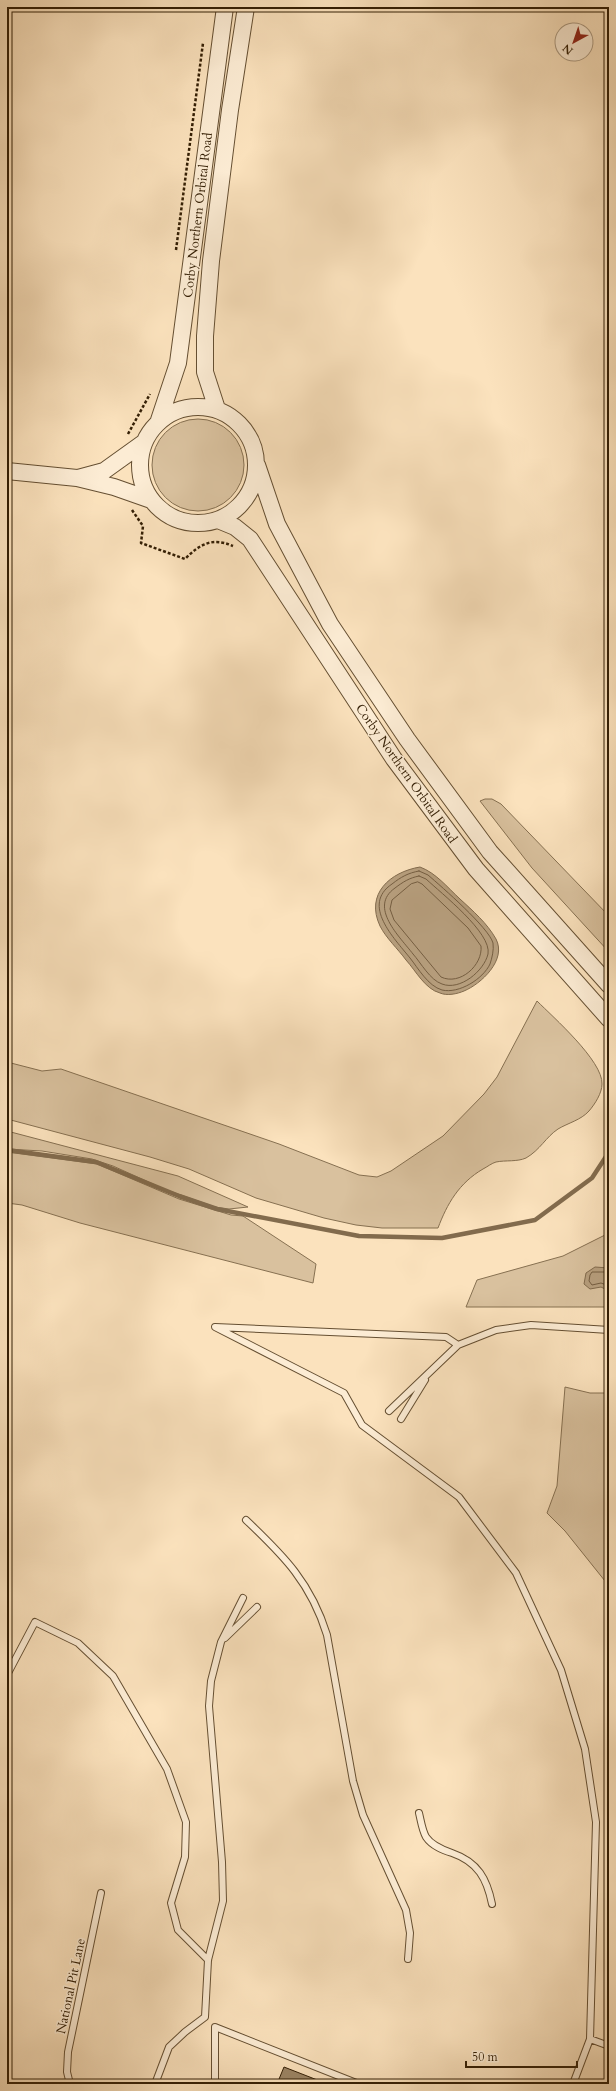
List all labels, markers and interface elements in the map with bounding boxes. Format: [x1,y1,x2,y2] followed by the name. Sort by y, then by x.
[554,22,594,62] north arrow
[559,40,576,58] text: N
[179,131,217,299] street label: Corby Northern Orbital Road
[351,700,461,847] street label: Corby Northern Orbital Road
[52,1937,90,2036] street label: National Pit Lane
[466,2043,577,2069] scale bar
[472,2049,499,2065] text: 50 m

